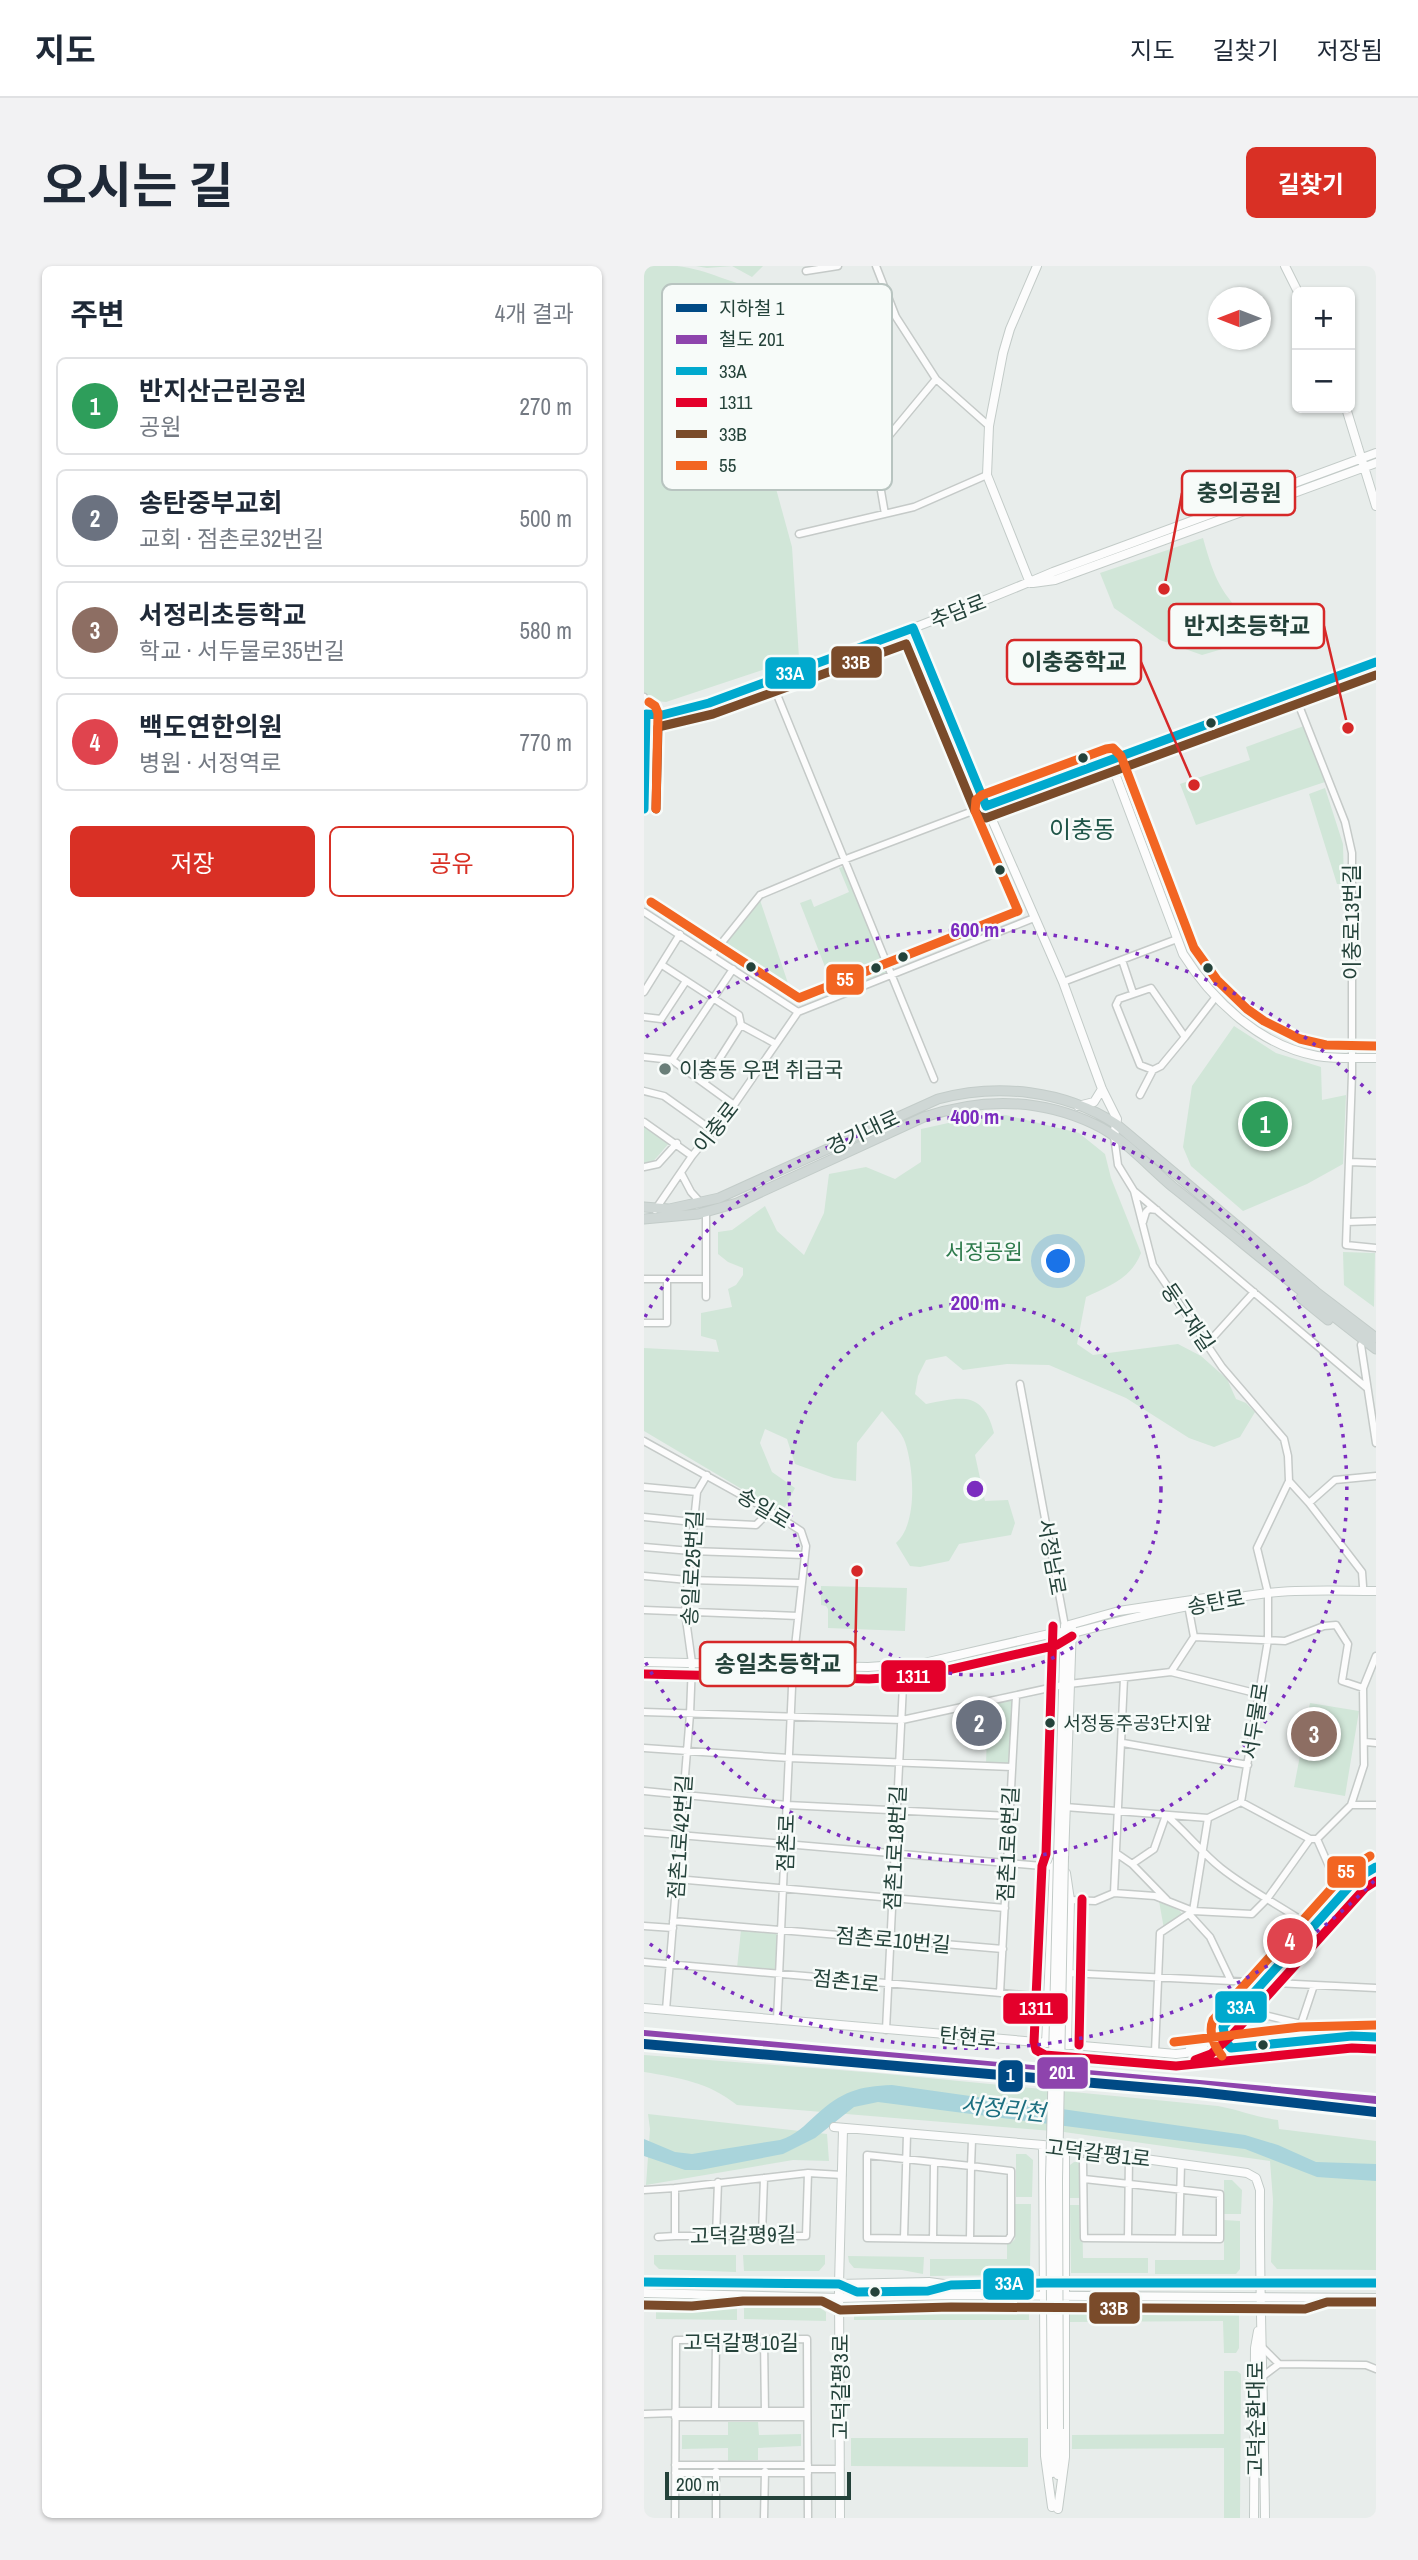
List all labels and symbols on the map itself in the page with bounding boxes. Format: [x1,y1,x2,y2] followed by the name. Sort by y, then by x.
[662,284,892,490] legend
[1208,287,1271,350] north arrow
[719,295,785,321] text: 지하철 1
[719,326,785,352] text: 철도 201
[719,358,747,384] text: 33A
[719,389,753,415] text: 1311
[719,421,747,447] text: 33B
[719,452,737,478] text: 55
[1182,471,1295,515] callout: 충의공원
[1197,477,1281,508] text: 충의공원
[926,587,990,635] street label: 추담로
[1169,604,1324,648] callout: 반지초등학교
[1184,610,1310,641] text: 반지초등학교
[1007,640,1141,684] callout: 이충중학교
[830,645,883,679] line badge: 33B
[1021,646,1127,677] text: 이충중학교
[842,649,870,675] text: 33B
[764,656,817,690] line badge: 33A
[776,660,805,686] text: 33A
[1204,716,1218,730] unlabelled marker
[1076,751,1090,765] unlabelled marker
[1049,813,1115,845] district label: 이충동
[993,863,1007,877] unlabelled marker
[1337,864,1366,980] street label: 이충로13번길
[951,915,999,944] text: 600 m
[896,950,910,964] unlabelled marker
[744,960,758,974] unlabelled marker
[869,961,883,975] unlabelled marker
[1201,961,1215,975] unlabelled marker
[825,963,865,996] line badge: 55
[836,966,854,992] text: 55
[679,1055,843,1084] place label: 이충동 우편 취급국
[657,1061,673,1077] marker: 이충동 우편 취급국
[687,1095,745,1159] street label: 이충로
[1242,1098,1288,1150] pin: 1
[951,1102,999,1131] text: 400 m
[822,1103,904,1161] street label: 경기대로
[945,1237,1023,1266] park label: 서정공원
[1041,1244,1075,1278] your location
[1154,1277,1222,1357] street label: 둥구재길
[951,1288,999,1317] text: 200 m
[963,1477,987,1501] centre of rings
[732,1481,796,1535] street label: 송일로
[674,1509,710,1627] street label: 송일로25번길
[1031,1516,1073,1598] street label: 서정남로
[1185,1583,1247,1621] street label: 송탄로
[700,1642,855,1686] callout: 송일초등학교
[715,1648,841,1679] text: 송일초등학교
[880,1659,947,1693] line badge: 1311
[896,1663,930,1689] text: 1311
[1235,1681,1275,1761] street label: 서두물로
[956,1697,1002,1749] pin: 2
[1291,1708,1337,1760] pin: 3
[1063,1710,1212,1736] place label: 서정동주공3단지앞
[1043,1716,1057,1730] marker: 서정동주공3단지앞
[661,1773,699,1901] street label: 점촌1로42번길
[877,1785,913,1911] street label: 점촌1로18번길
[990,1785,1026,1903] street label: 점촌1로6번길
[770,1814,802,1872] street label: 점촌로
[1326,1855,1367,1889] line badge: 55
[1337,1858,1355,1884] text: 55
[1267,1915,1313,1967] pin: 4
[834,1921,952,1959] street label: 점촌로10번길
[811,1963,881,1999] street label: 점촌1로
[1214,1990,1268,2024] line badge: 33A
[1002,1992,1069,2025] line badge: 1311
[1227,1994,1256,2020] text: 33A
[1019,1995,1053,2021] text: 1311
[938,2020,998,2054] street label: 탄현로
[1256,2038,1270,2052] unlabelled marker
[1036,2056,1089,2090] line badge: 201
[997,2059,1024,2093] line badge: 1
[1049,2059,1075,2085] text: 201
[1006,2062,1015,2088] text: 1
[959,2088,1050,2128] water label: 서정리천
[1044,2132,1152,2174] street label: 고덕갈평1로
[690,2220,796,2250] street label: 고덕갈평9길
[982,2267,1035,2301] line badge: 33A
[995,2270,1024,2296] text: 33A
[868,2285,882,2299] unlabelled marker
[1088,2291,1141,2325] line badge: 33B
[1100,2295,1128,2321] text: 33B
[683,2328,799,2357] street label: 고덕갈평10길
[826,2334,855,2440] street label: 고덕갈평3로
[1241,2361,1270,2477] street label: 고덕순환대로
[665,2469,850,2501] scale bar

